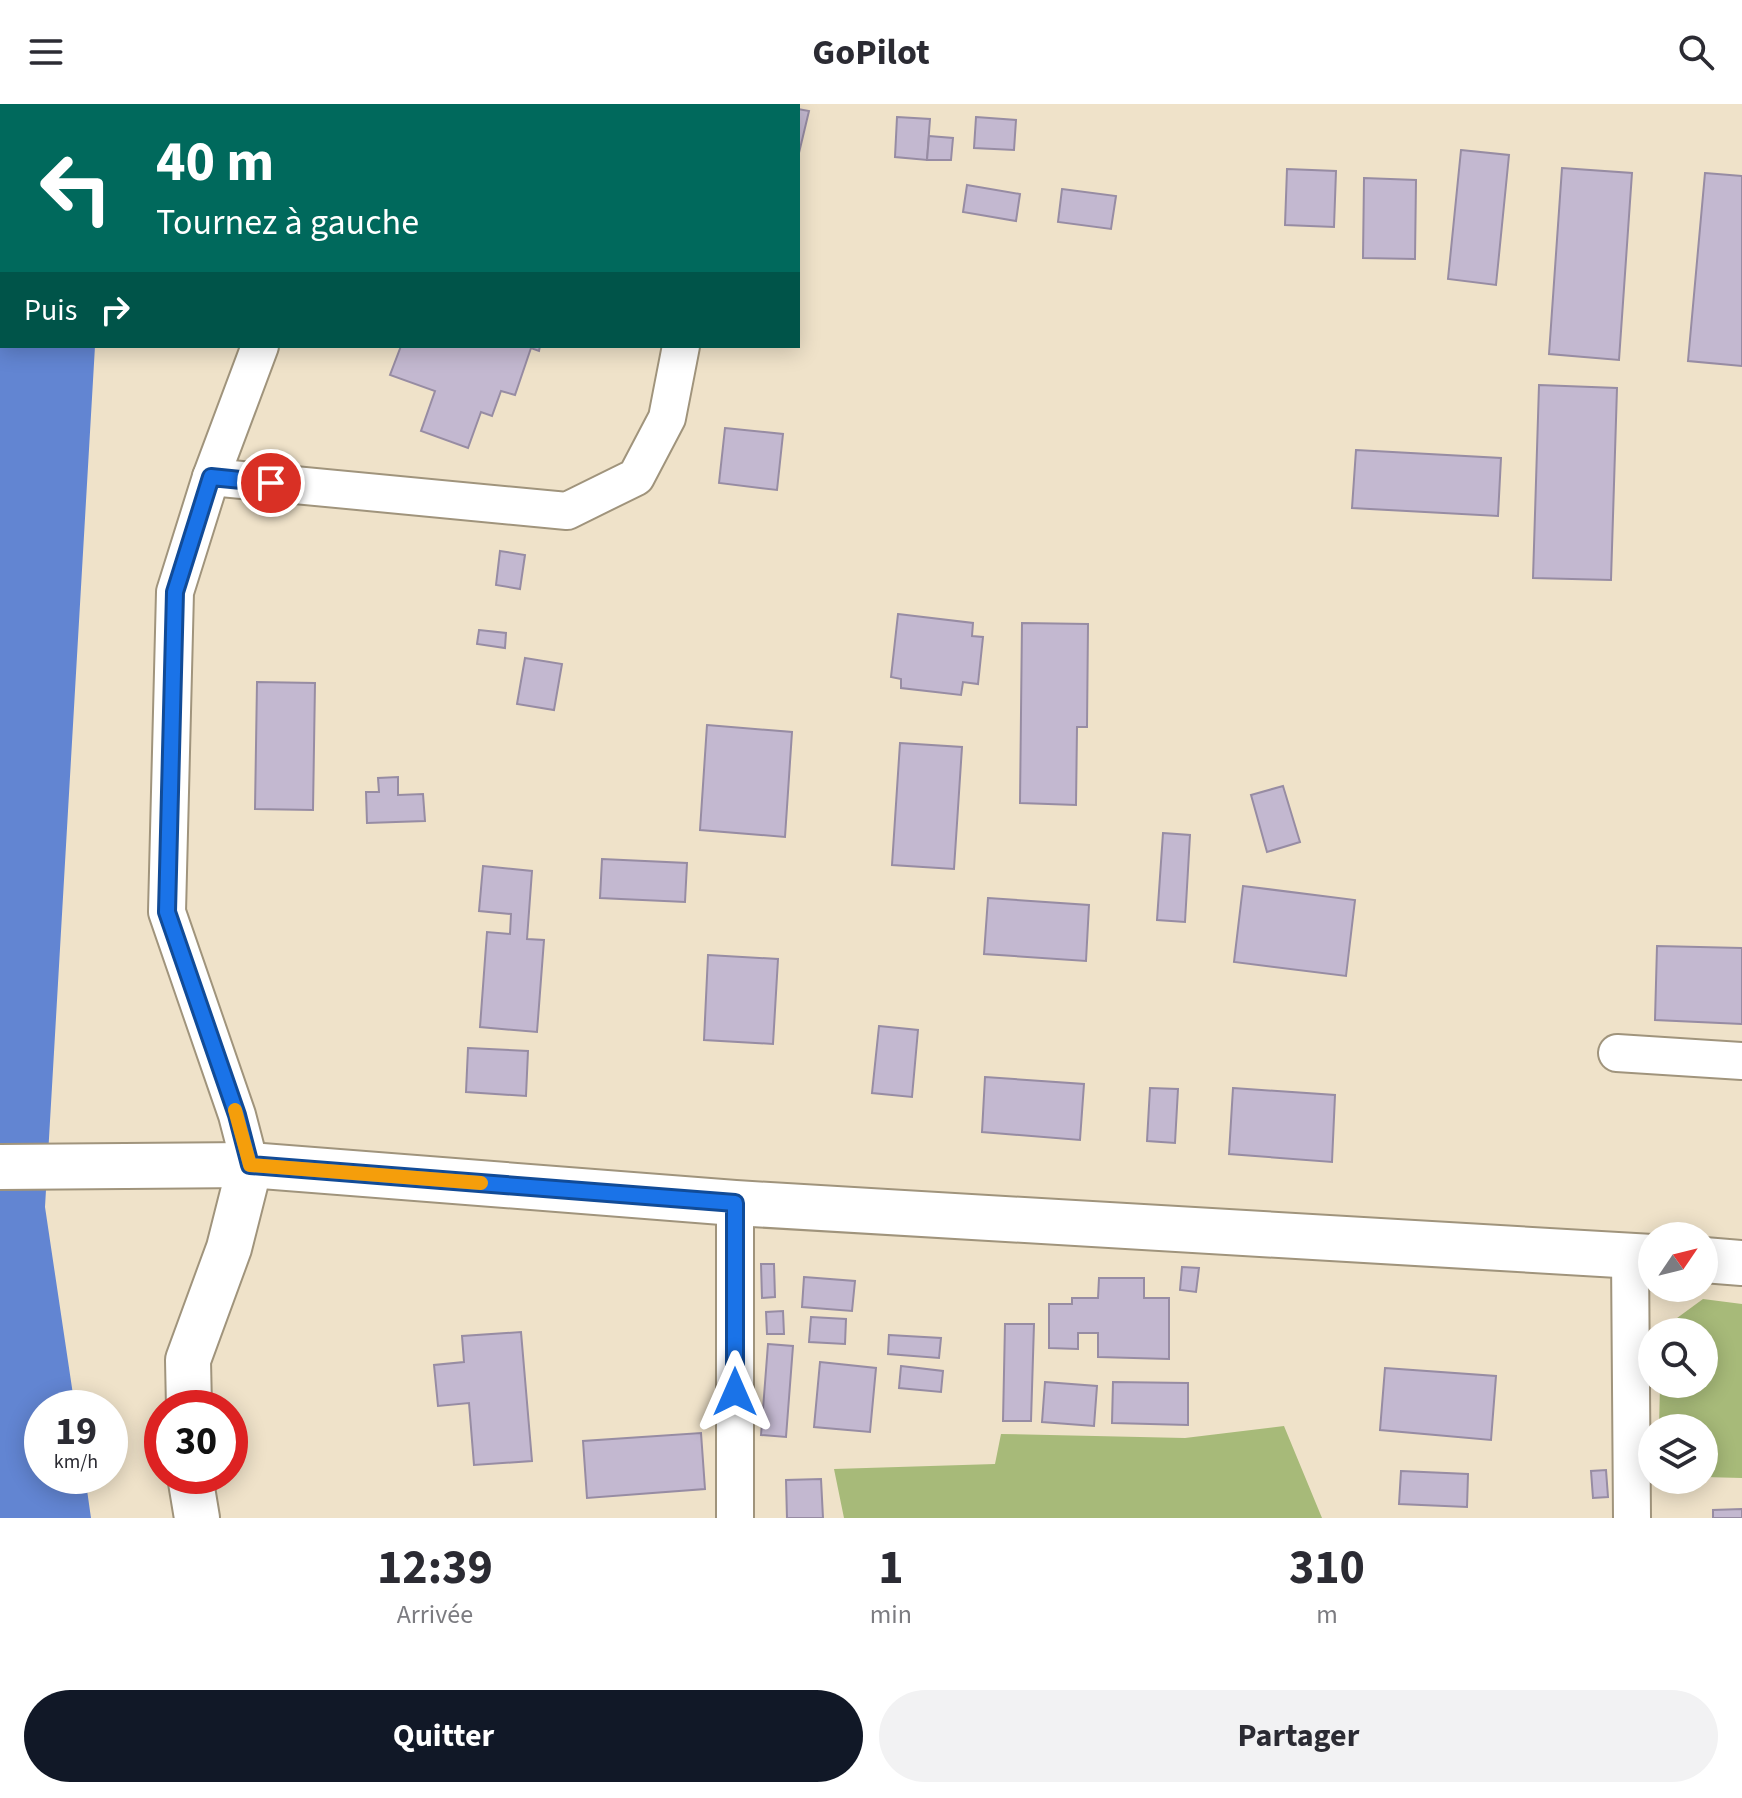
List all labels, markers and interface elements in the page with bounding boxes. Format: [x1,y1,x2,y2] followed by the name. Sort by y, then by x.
[812,27,930,78] text: GoPilot
[24,30,68,74] icon: menu
[1674,30,1718,74] icon: search
[156,123,274,202] text: 40 m
[24,136,128,240] icon: left
[156,197,419,248] text: Tournez à gauche
[93,288,137,332] icon: right
[24,289,77,332] text: Puis
[237,449,305,517] pin
[249,461,293,505] icon: arrive
[1638,1222,1718,1302] north arrow
[1638,1222,1718,1494] map controls
[1638,1318,1718,1398] button: search
[693,1350,777,1434] position arrow
[144,1390,248,1494] speed limit sign: 30
[55,1403,97,1460] text: 19
[1638,1414,1718,1494] button: layers
[54,1448,98,1476] text: km/h
[377,1534,493,1602] text: 12:39
[878,1534,904,1602] text: 1
[1289,1534,1365,1602] text: 310
[397,1596,473,1633] text: Arrivée
[870,1596,912,1633] text: min
[1316,1596,1338,1633] text: m
[24,1690,863,1782] button: Quitter
[879,1690,1718,1782] button: Partager

